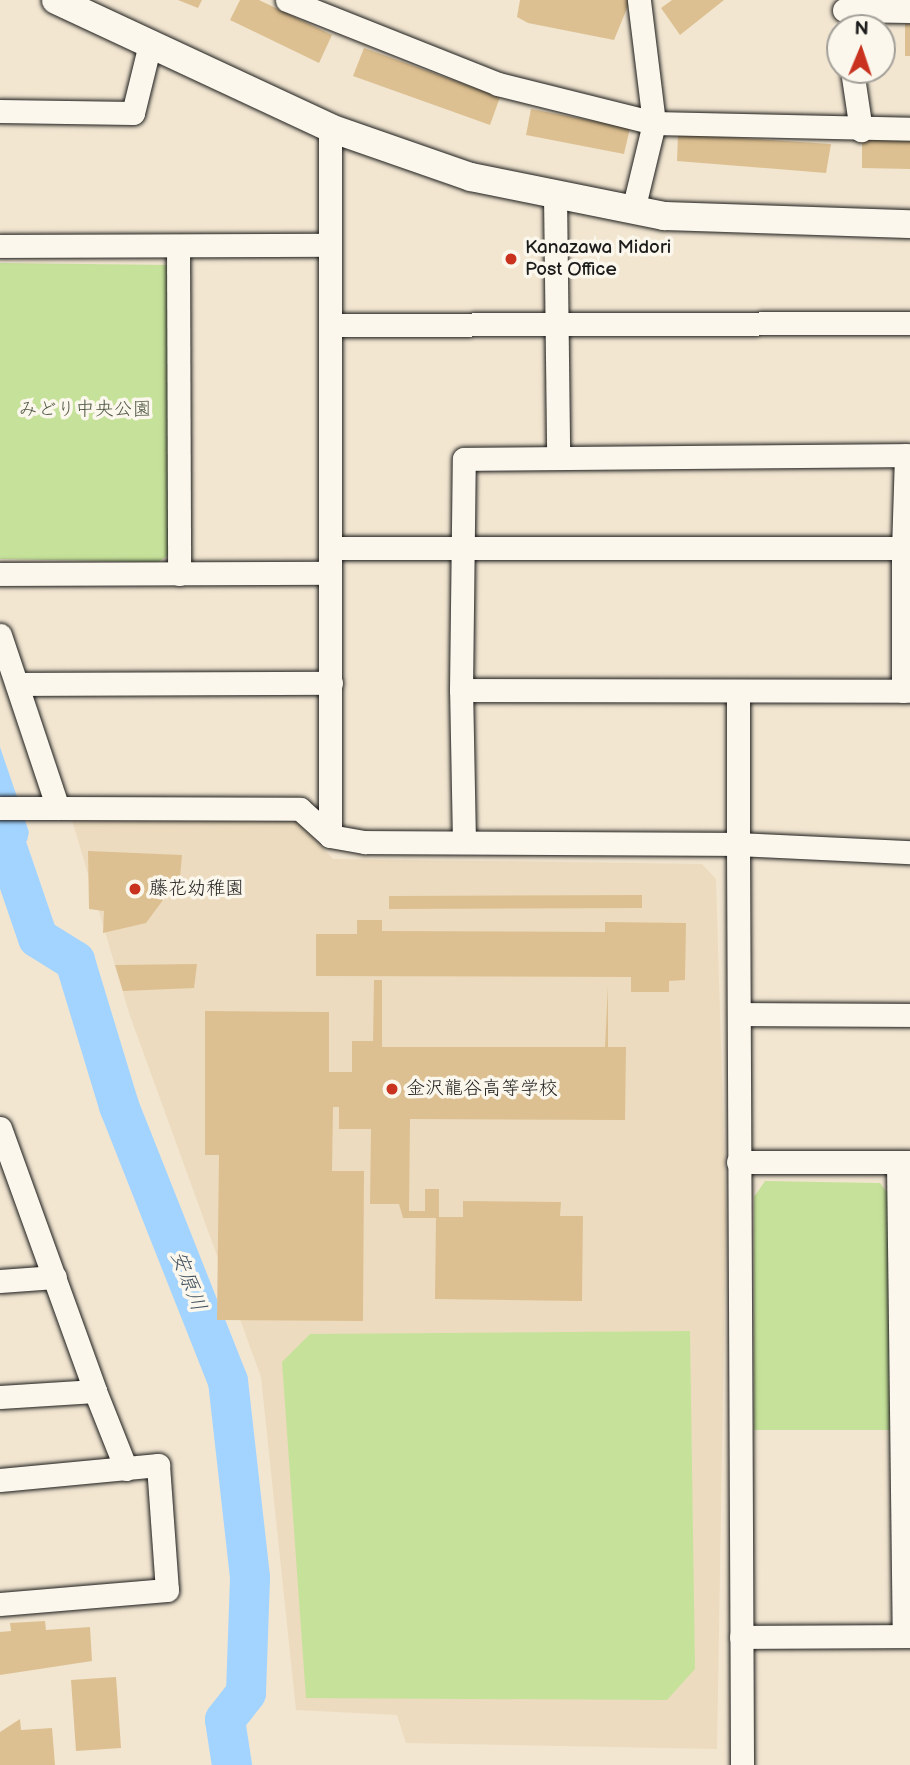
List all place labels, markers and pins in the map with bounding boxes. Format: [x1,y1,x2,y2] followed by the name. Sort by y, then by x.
[525,237,671,281] place label: Kanazawa Midori Post Office
[503,251,519,267] marker: Kanazawa Midori Post Office
[149,878,244,900] place label: 藤花幼稚園
[127,881,143,897] marker: 藤花幼稚園
[406,1078,558,1100] place label: 金沢龍谷高等学校
[384,1081,400,1097] marker: 金沢龍谷高等学校

